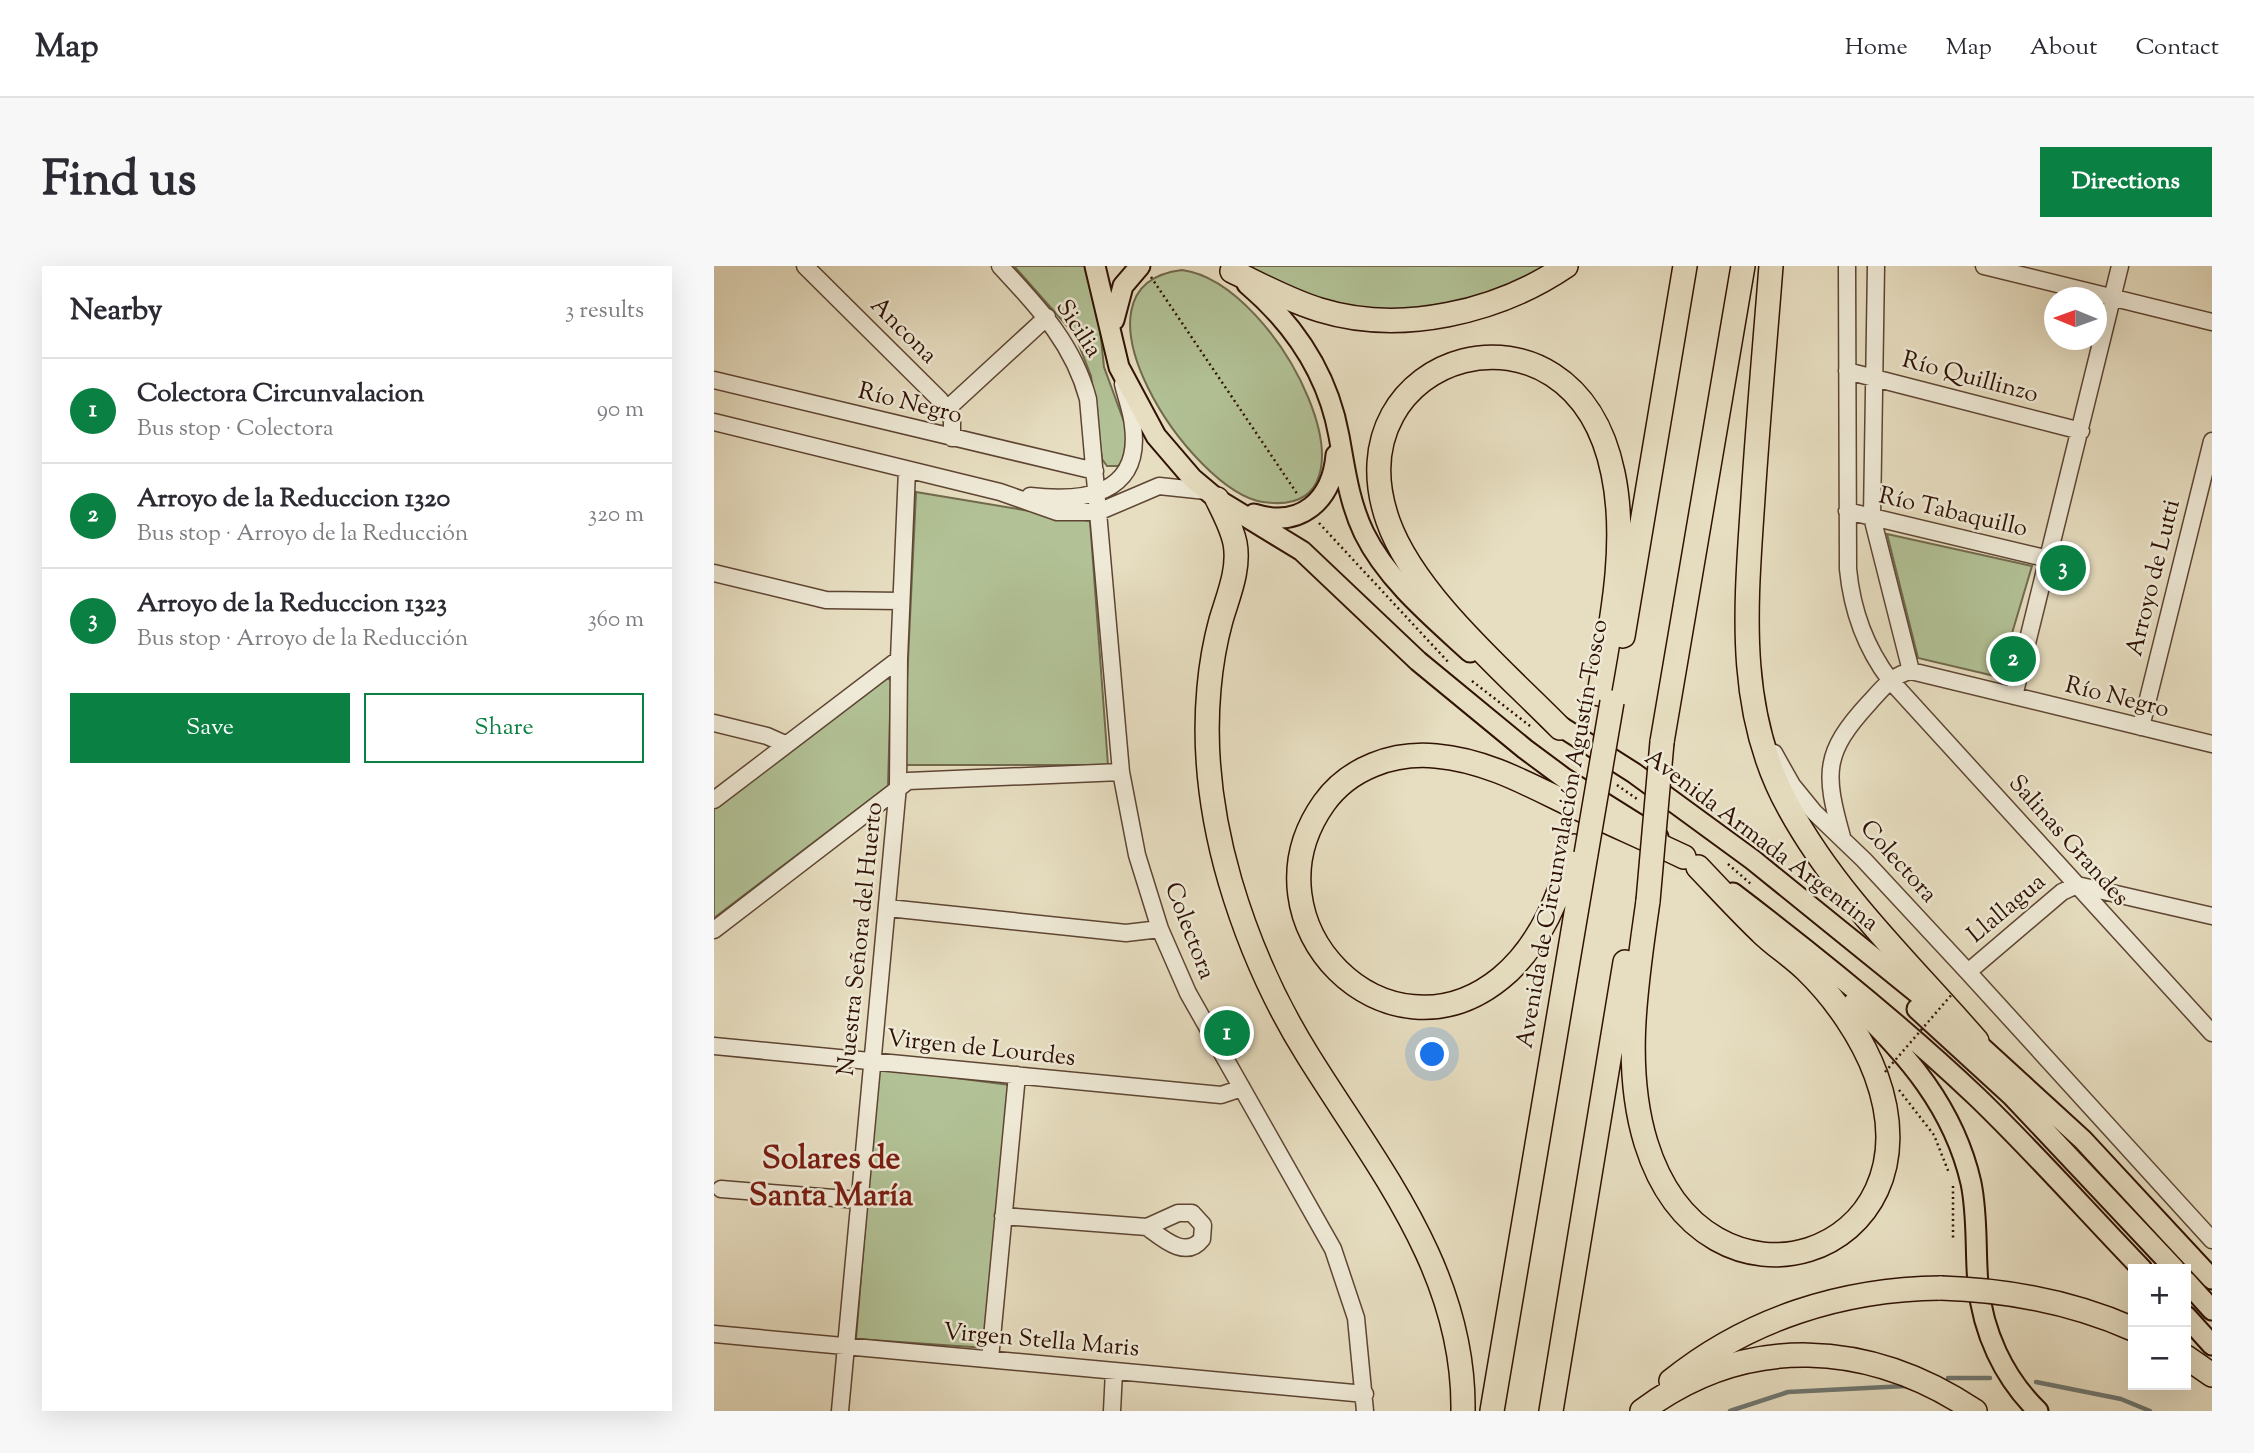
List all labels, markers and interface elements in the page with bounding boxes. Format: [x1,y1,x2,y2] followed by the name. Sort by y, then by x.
[35,24,99,72] text: Map
[1845,31,1908,65] text: Home
[1946,31,1992,65] text: Map
[2030,31,2097,65] text: About
[2135,31,2219,65] text: Contact
[42,147,196,217] text: Find us
[2040,147,2212,217] button: Directions
[2044,287,2107,350] north arrow
[70,290,162,333] text: Nearby
[862,290,944,372] street label: Ancona
[1047,293,1109,365] street label: Sicilia
[565,295,644,328] text: 3 results
[1898,344,2042,412] street label: Río Quillinzo
[854,375,966,433] street label: Río Negro
[137,376,424,413] text: Colectora Circunvalacion
[89,394,97,427] text: 1
[597,394,644,427] text: 90 m
[137,413,334,446] text: Bus stop · Colectora
[1875,479,2031,547] street label: Río Tabaquillo
[137,481,450,518] text: Arroyo de la Reduccion 1320
[2118,496,2190,660] street label: Arroyo de Lutti
[88,499,98,532] text: 2
[588,499,644,532] text: 320 m
[137,518,468,551] text: Bus stop · Arroyo de la Reducción
[2040,542,2086,594] pin: 3
[137,586,447,623] text: Arroyo de la Reduccion 1323
[88,604,98,637] text: 3
[587,604,644,637] text: 360 m
[1508,617,1618,1051] street label: Avenida de Circunvalación Agustín Tosco
[137,623,468,656] text: Bus stop · Arroyo de la Reducción
[1990,633,2036,685] pin: 2
[2061,669,2173,727] street label: Río Negro
[70,693,350,763] button: Save
[364,693,644,763] button: Share
[1637,742,1885,940] street label: Avenida Armada Argentina
[2000,768,2136,914] street label: Salinas Grandes
[830,800,892,1078] street label: Nuestra Señora del Huerto
[1851,813,1945,911] street label: Colectora
[1960,866,2054,952] street label: Llallagua
[1155,878,1223,984] street label: Colectora
[1204,1007,1250,1059] pin: 1
[885,1022,1077,1076] street label: Virgen de Lourdes
[1415,1037,1449,1071] your location
[749,1137,913,1220] district label: Solares de Santa María
[2128,1264,2191,1390] map controls
[2128,1264,2191,1327] button: +
[941,1315,1141,1367] street label: Virgen Stella Maris
[2128,1327,2191,1390] button: −

